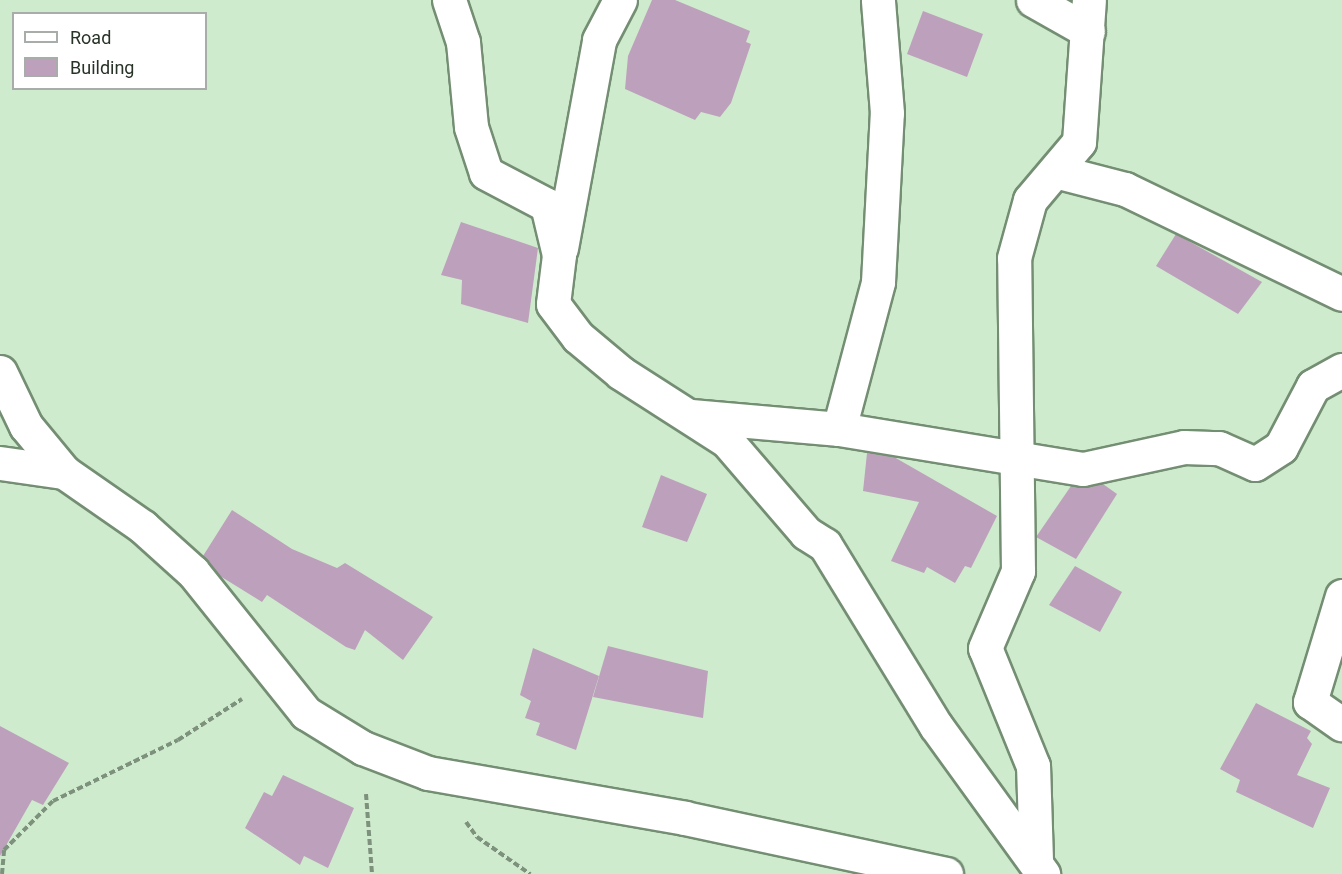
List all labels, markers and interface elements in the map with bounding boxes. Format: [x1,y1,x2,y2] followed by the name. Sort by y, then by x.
[12,12,207,90] legend
[70,27,111,48] text: Road
[70,57,134,78] text: Building

